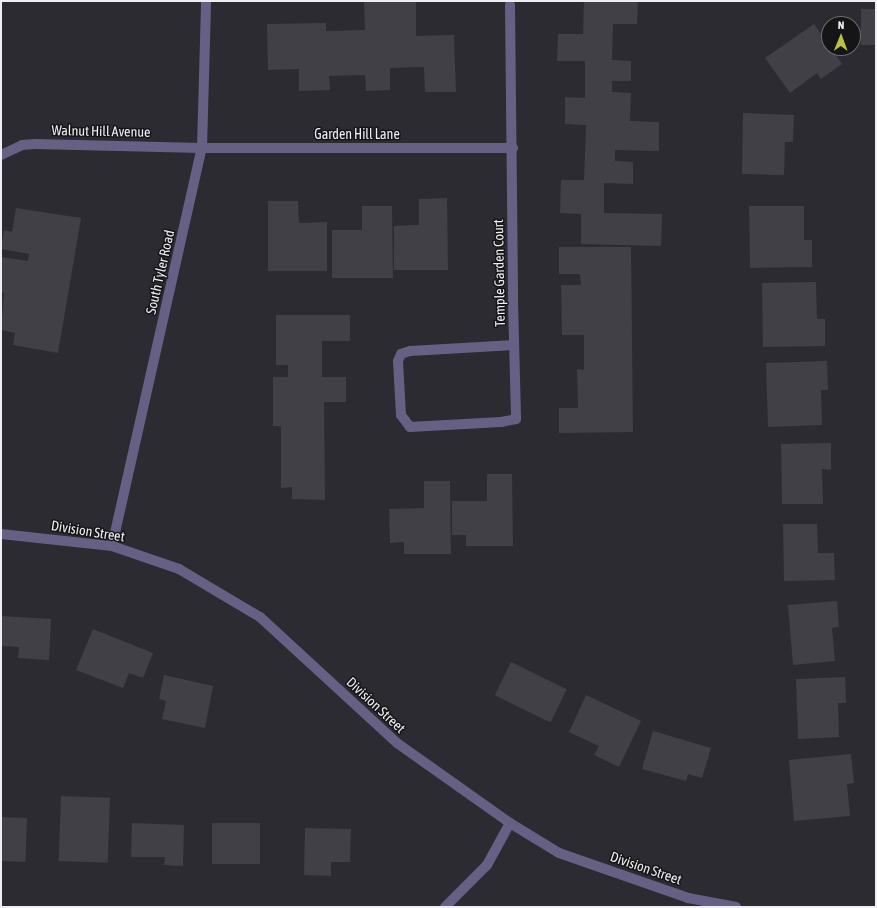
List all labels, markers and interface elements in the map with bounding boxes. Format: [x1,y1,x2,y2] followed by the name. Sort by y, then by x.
[821,16,861,56] north arrow
[838,19,845,31] text: N
[51,122,151,140] street label: Walnut Hill Avenue
[314,126,400,142] street label: Garden Hill Lane
[490,219,508,327] street label: Temple Garden Court
[142,228,178,316] street label: South Tyler Road
[50,517,126,545] street label: Division Street
[343,674,409,736] street label: Division Street
[608,848,684,888] street label: Division Street

